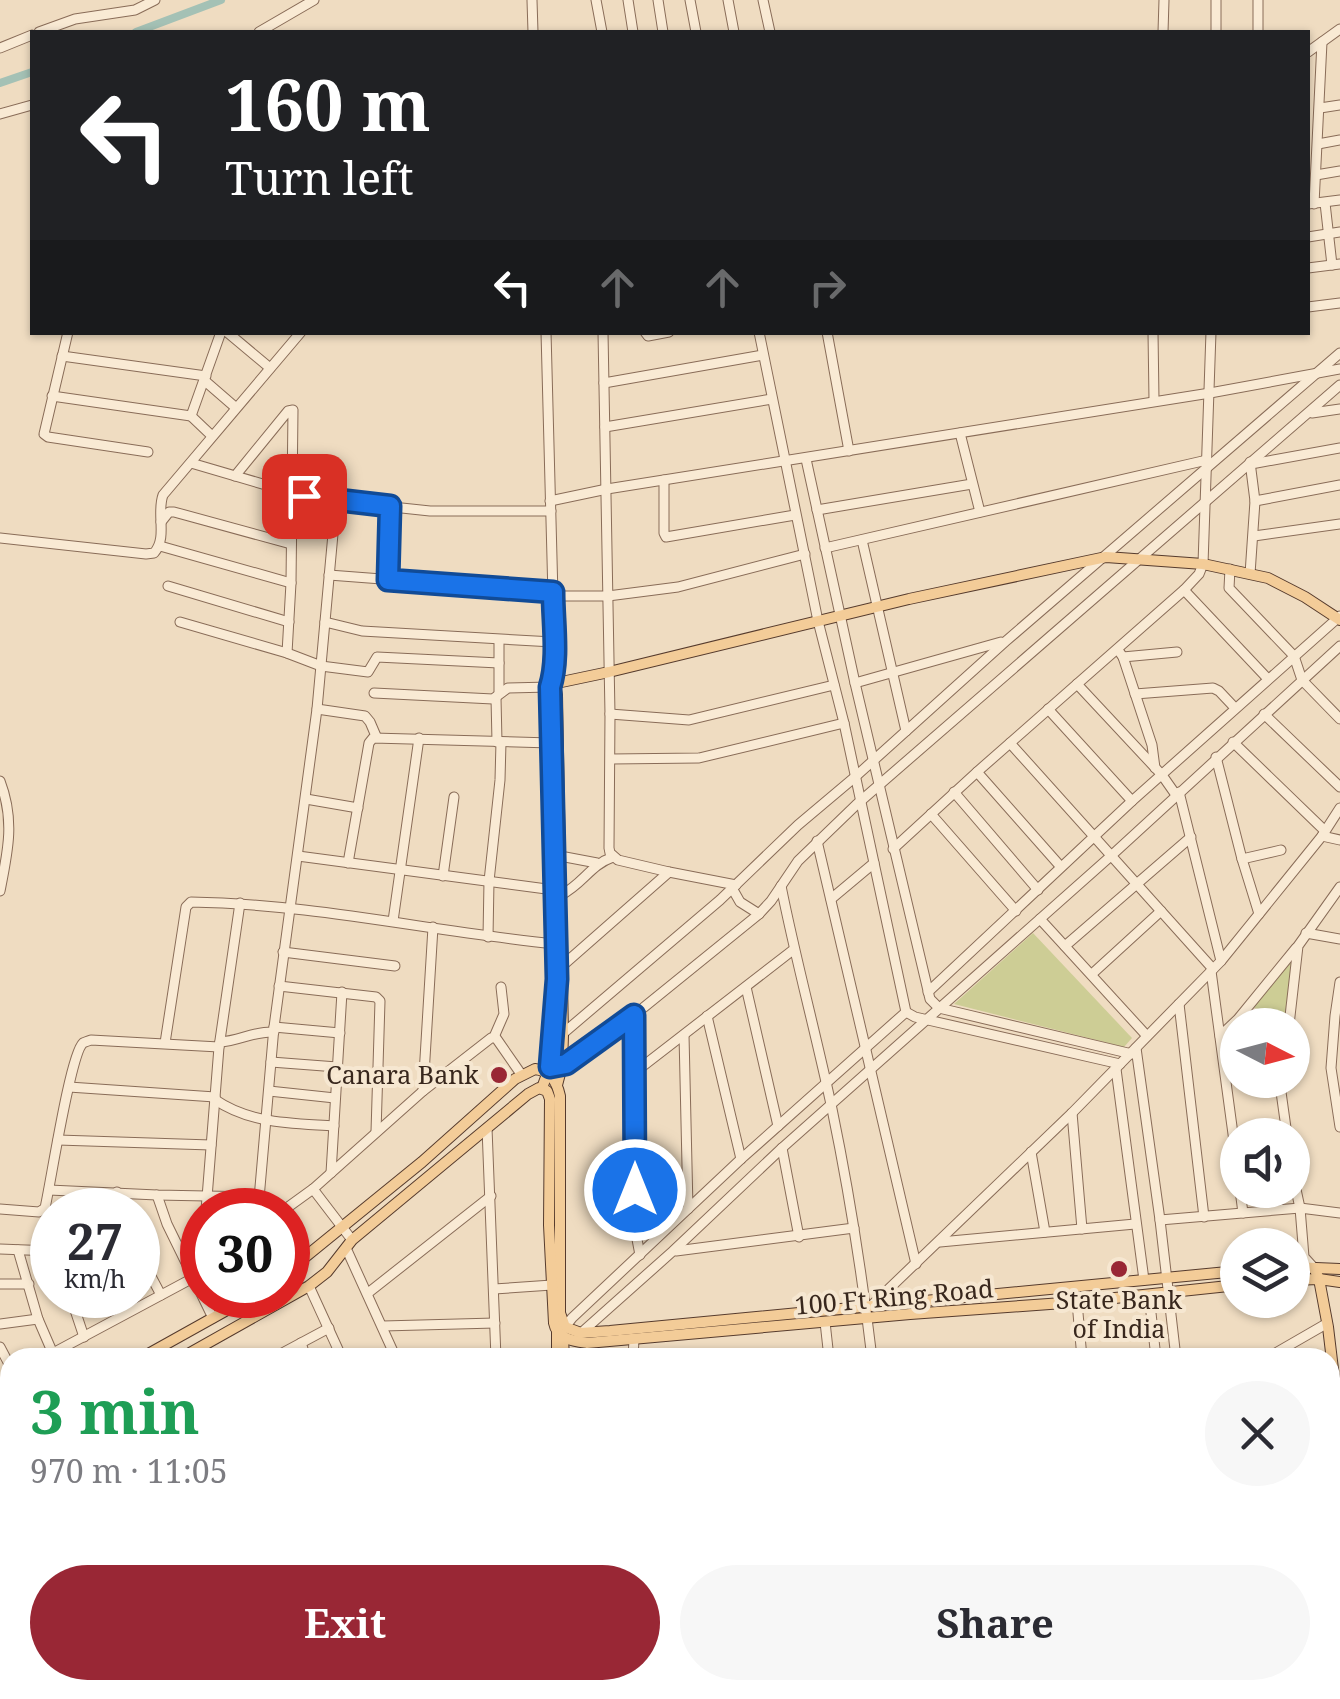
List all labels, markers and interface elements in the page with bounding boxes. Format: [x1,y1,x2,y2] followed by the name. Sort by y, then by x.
[225,56,431,152] text: 160 m
[60,70,190,200] icon: left
[225,147,414,208] text: Turn left
[485,260,540,315] icon: left
[590,260,645,315] icon: ahead
[695,260,750,315] icon: ahead
[800,260,855,315] icon: right
[262,454,347,539] pin
[277,469,332,524] icon: arrive
[1220,1008,1310,1098] north arrow
[1220,1008,1310,1318] map controls
[326,1057,479,1091] place label: Canara Bank
[488,1064,510,1086] marker: Canara Bank
[1220,1118,1310,1208] button: sound
[583,1138,687,1242] position arrow
[180,1188,310,1318] speed limit sign: 30
[67,1207,123,1275] text: 27
[1220,1228,1310,1318] button: layers
[1108,1258,1130,1280] marker: State Bank of India
[64,1261,126,1295] text: km/h
[793,1270,995,1322] street label: 100 Ft Ring Road
[1056,1282,1183,1345] place label: State Bank of India
[30,1370,200,1452] text: 3 min
[1205,1381,1310,1486] button: close
[30,1449,228,1492] text: 970 m · 11:05
[30,1565,660,1680] button: Exit
[680,1565,1310,1680] button: Share

